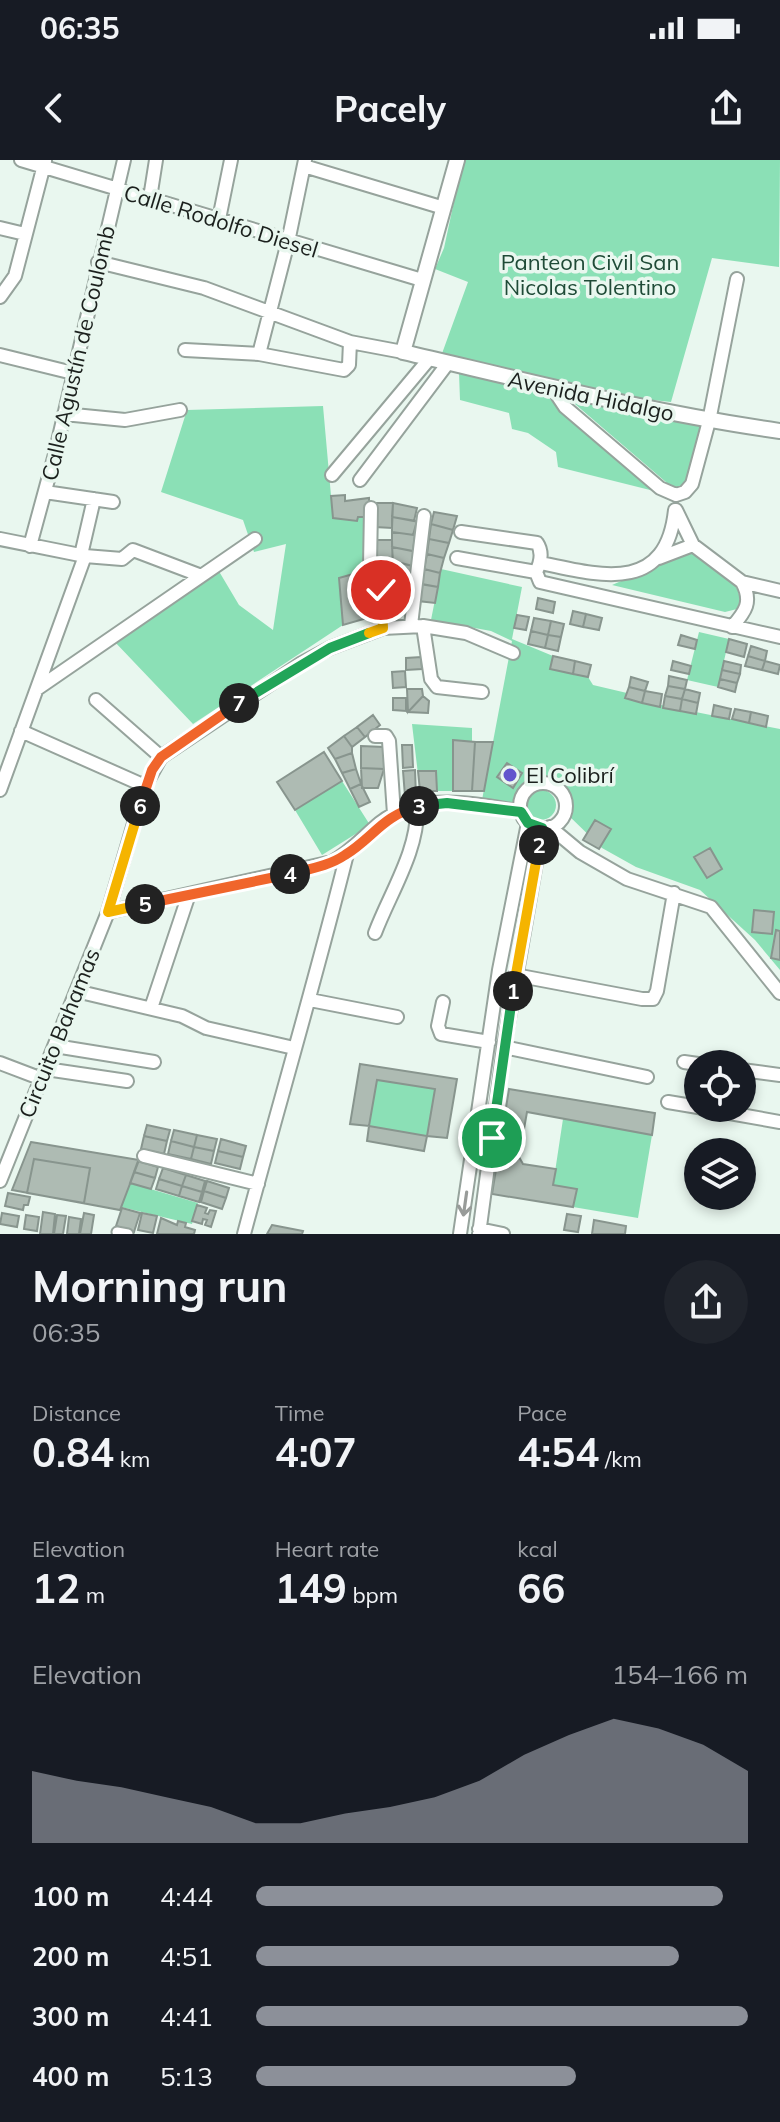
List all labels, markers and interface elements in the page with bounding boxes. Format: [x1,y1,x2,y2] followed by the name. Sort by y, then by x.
[40,9,119,47] text: 06:35
[32,86,76,130] icon: back
[334,86,446,131] text: Pacely
[704,86,748,130] icon: share
[120,178,322,264] street label: Calle Rodolfo Diesel
[35,223,121,483] street label: Calle Agustín de Coulomb
[501,248,679,301] park label: Panteon Civil San Nicolas Tolentino
[505,365,677,427] street label: Avenida Hidalgo
[347,556,415,624] pin
[359,568,403,612] icon: check
[219,683,259,723] pin: 7
[232,689,246,717] text: 7
[526,761,615,789] place label: El Colibrí
[501,766,519,784] marker: El Colibrí
[120,786,160,826] pin: 6
[399,786,439,826] pin: 3
[133,792,147,820] text: 6
[412,792,426,820] text: 3
[519,825,559,865] pin: 2
[532,831,546,859] text: 2
[270,854,310,894] pin: 4
[283,860,297,888] text: 4
[125,884,165,924] pin: 5
[138,890,152,918] text: 5
[12,944,106,1122] street label: Circuito Bahamas
[493,971,533,1011] pin: 1
[506,977,520,1005] text: 1
[684,1050,756,1210] map controls
[684,1050,756,1122] button: locate
[458,1104,526,1172] pin
[470,1116,514,1160] icon: arrive
[684,1138,756,1210] button: layers
[457,1191,472,1216] one-way arrow
[32,1258,288,1313] text: Morning run
[664,1260,748,1344] button: share
[32,1316,100,1349] text: 06:35
[32,1399,121,1427] text: Distance
[275,1399,324,1427] text: Time
[517,1399,567,1427] text: Pace
[32,1427,114,1477] text: 0.84
[275,1427,357,1477] text: 4:07
[517,1427,599,1477] text: 4:54
[114,1445,150,1473] text: km
[599,1445,642,1473] text: /km
[32,1535,125,1563] text: Elevation
[275,1535,379,1563] text: Heart rate
[517,1535,558,1563] text: kcal
[32,1563,80,1613] text: 12
[275,1563,347,1613] text: 149
[517,1563,565,1613] text: 66
[80,1581,105,1609] text: m
[347,1581,398,1609] text: bpm
[32,1658,142,1691] text: Elevation
[612,1658,748,1691] text: 154–166 m
[32,1880,109,1913] text: 100 m
[160,1880,213,1913] text: 4:44
[32,1940,109,1973] text: 200 m
[160,1940,213,1973] text: 4:51
[32,2000,109,2033] text: 300 m
[160,2000,213,2033] text: 4:41
[32,2060,109,2093] text: 400 m
[160,2060,213,2093] text: 5:13

